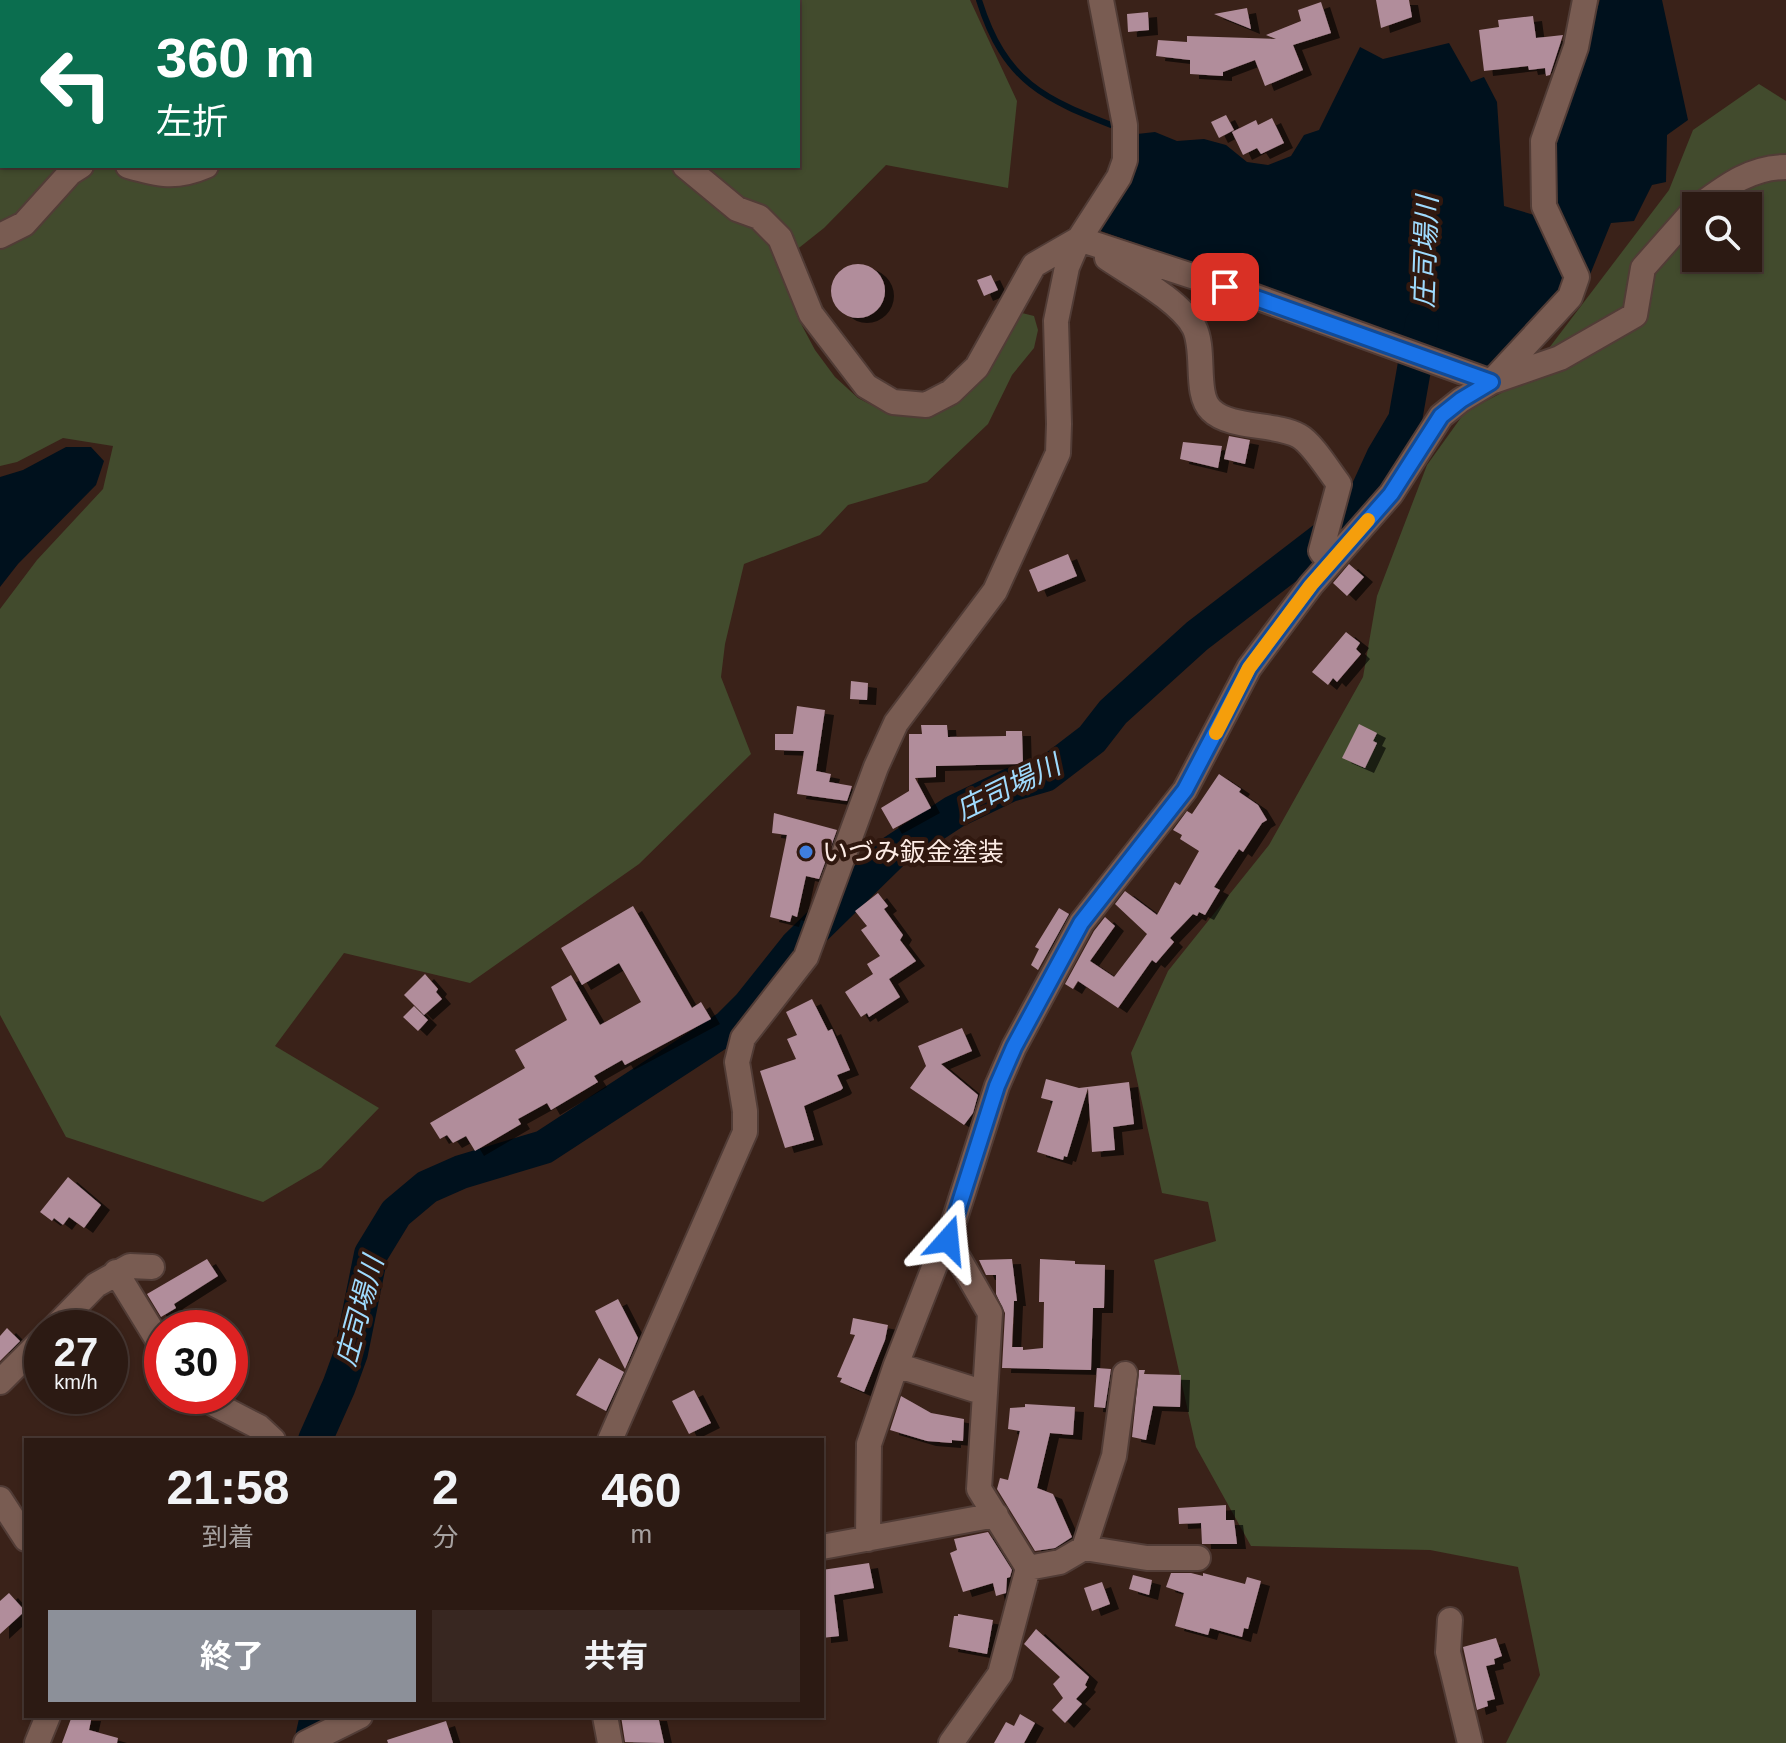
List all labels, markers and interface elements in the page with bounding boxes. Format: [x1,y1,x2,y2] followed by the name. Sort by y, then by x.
[156,26,315,89] text: 360 m
[24,32,128,136] icon: left
[156,101,228,142] text: 左折
[1682,192,1762,272] map controls
[1682,192,1762,272] button: search
[1408,193,1443,309] water label: 庄司場川
[1191,253,1259,321] pin
[1203,265,1247,309] icon: arrive
[951,748,1068,826] water label: 庄司場川
[822,837,1004,867] place label: いづみ鈑金塗装
[797,843,815,861] marker: いづみ鈑金塗装
[906,1198,990,1282] position arrow
[330,1250,390,1369] water label: 庄司場川
[144,1310,248,1414] speed limit sign: 30
[54,1330,98,1374] text: 27
[54,1371,98,1393] text: km/h
[167,1461,289,1514] text: 21:58
[432,1461,459,1514] text: 2
[601,1464,681,1517] text: 460
[631,1519,652,1549] text: m
[202,1522,254,1552] text: 到着
[432,1522,458,1552] text: 分
[48,1610,416,1702] button: 終了
[432,1610,800,1702] button: 共有

